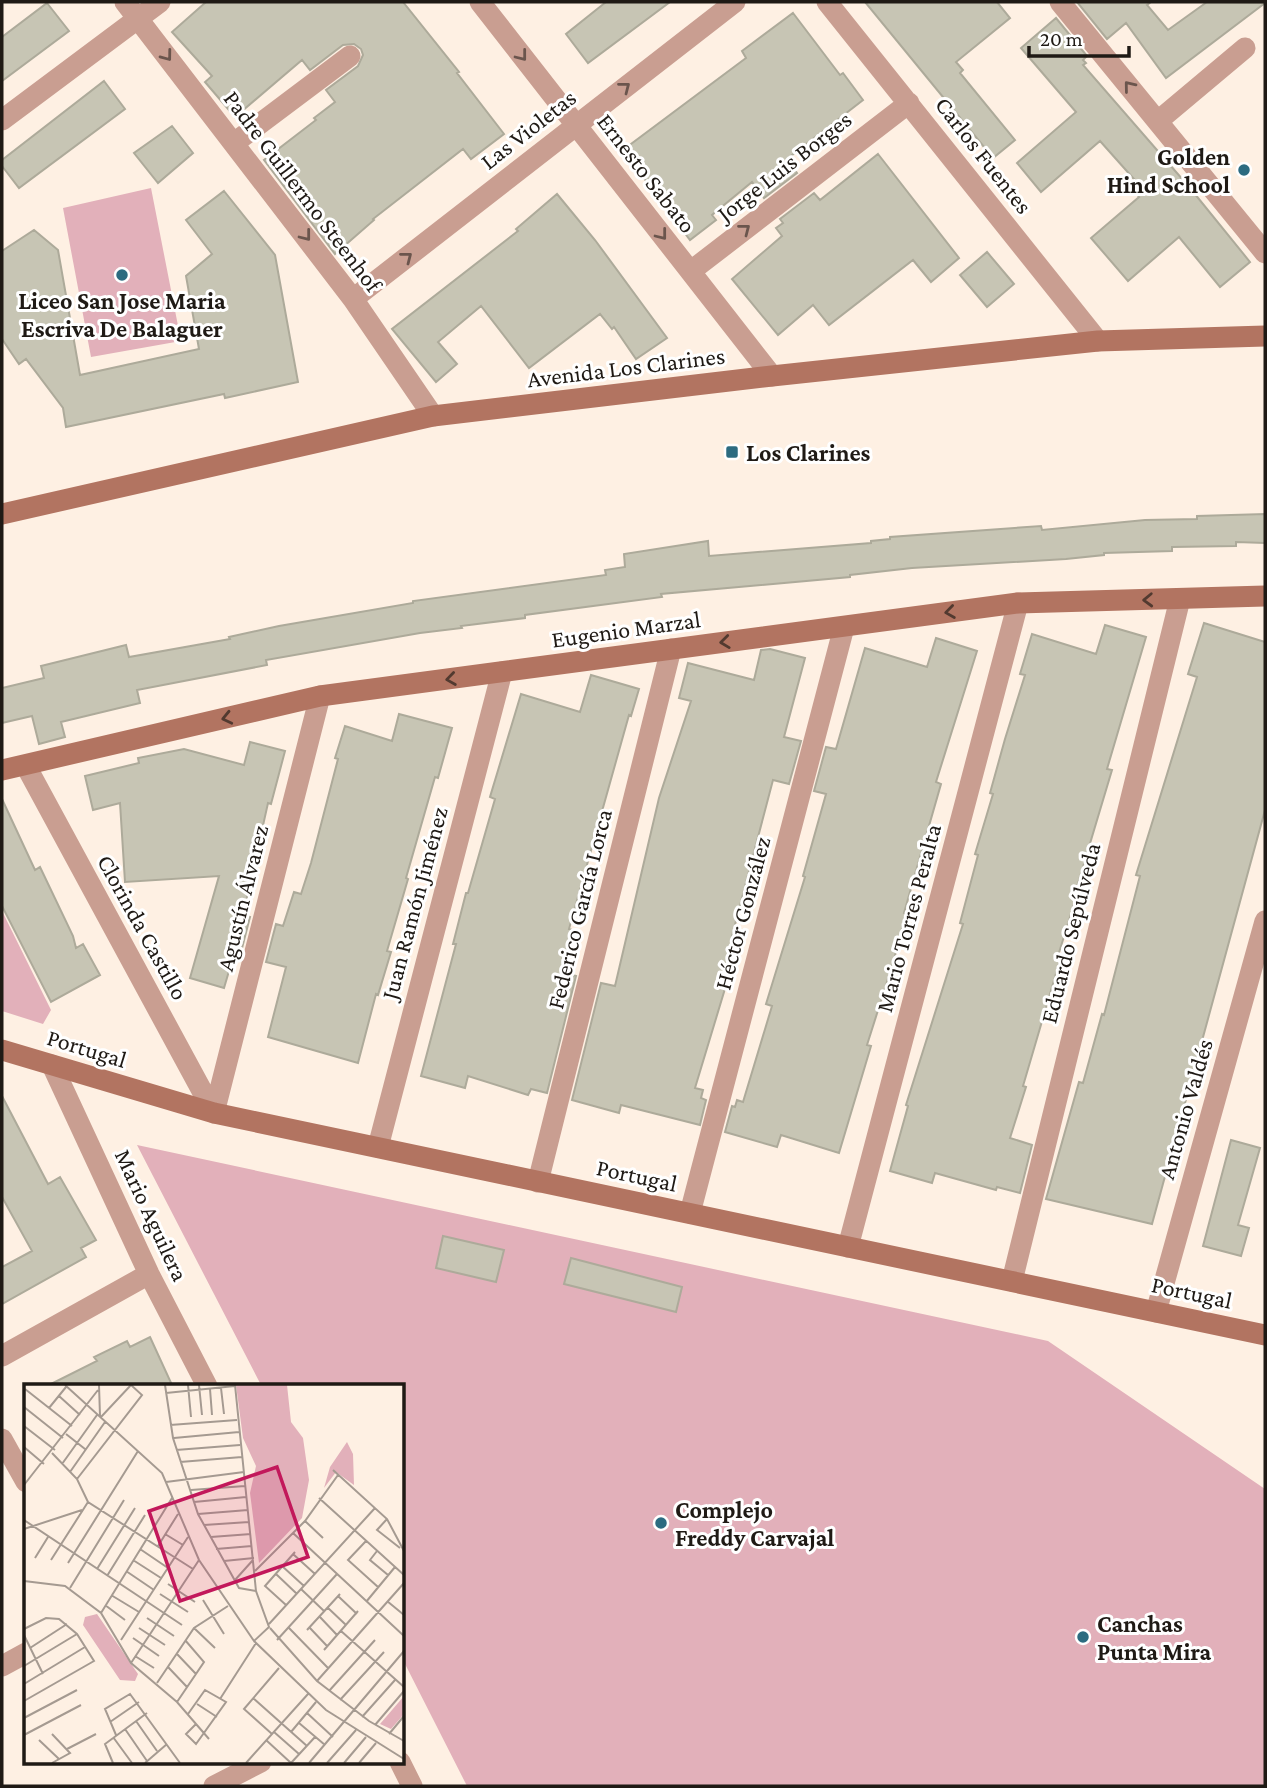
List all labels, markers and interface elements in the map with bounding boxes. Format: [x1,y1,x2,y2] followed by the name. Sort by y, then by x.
[1029,14,1129,58] scale bar
[1040,27,1083,51] text: 20 m
[158,48,171,61] one-way arrow
[514,48,527,60] one-way arrow
[618,82,630,95] one-way arrow
[1125,82,1138,94] one-way arrow
[475,83,581,175] street label: Las Violetas
[219,85,389,298] street label: Padre Guillermo Steenhof
[930,91,1038,219] street label: Carlos Fuentes
[710,105,857,228] street label: Jorge Luis Borges
[592,108,702,238] street label: Ernesto Sabato
[1107,143,1230,198] place label: Golden Hind School
[1236,162,1252,178] marker: Golden Hind School
[737,225,750,238] one-way arrow
[654,227,667,239] one-way arrow
[297,229,310,241] one-way arrow
[400,252,412,265] one-way arrow
[114,267,130,283] marker: Liceo San Jose Maria Escriva De Balaguer
[18,287,226,342] place label: Liceo San Jose Maria Escriva De Balaguer
[526,341,726,393] street label: Avenida Los Clarines
[746,439,871,466] place label: Los Clarines
[724,444,740,460] marker: Los Clarines
[1142,592,1153,607] one-way arrow
[550,605,702,653] street label: Eugenio Marzal
[945,605,956,620] one-way arrow
[719,635,731,650] one-way arrow
[445,671,457,686] one-way arrow
[221,710,233,724] one-way arrow
[375,804,453,1004] street label: Juan Ramón Jiménez
[541,806,617,1012] street label: Federico García Lorca
[870,821,946,1015] street label: Mario Torres Peralta
[211,822,273,974] street label: Agustín Álvarez
[709,834,775,992] street label: Héctor González
[1035,840,1105,1026] street label: Eduardo Sepúlveda
[92,850,194,1004] street label: Clorinda Castillo
[44,1023,130,1073] street label: Portugal
[1152,1036,1218,1182] street label: Antonio Valdés
[110,1145,194,1285] street label: Mario Aguilera
[594,1153,680,1197] street label: Portugal
[1149,1270,1235,1314] street label: Portugal
[24,1384,404,1764] inset map
[675,1496,834,1552] place label: Complejo Freddy Carvajal
[653,1515,669,1531] marker: Complejo Freddy Carvajal
[1097,1610,1212,1665] place label: Canchas Punta Mira
[1075,1629,1091,1645] marker: Canchas Punta Mira

